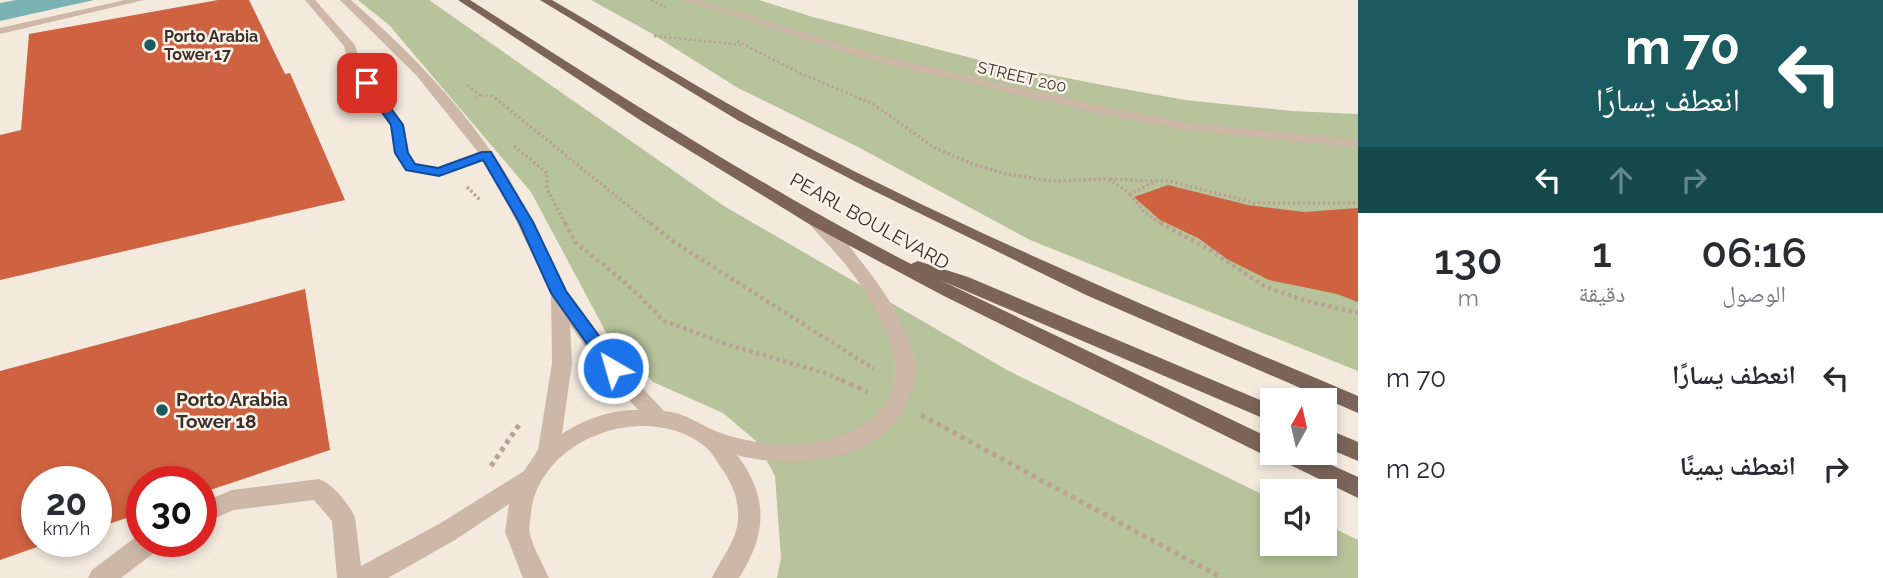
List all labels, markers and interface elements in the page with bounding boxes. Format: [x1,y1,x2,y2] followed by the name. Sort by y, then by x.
[1625,18,1740,75] text: 70 m
[164,27,258,64] place label: Porto Arabia Tower 17
[1764,28,1855,119] icon: left
[142,37,158,53] marker: Porto Arabia Tower 17
[337,53,397,113] pin
[976,58,1068,96] street label: STREET 200
[348,64,386,102] icon: arrive
[1596,81,1740,118] text: انعطف يسارًا
[1529,161,1567,199] icon: left
[1602,161,1640,199] icon: ahead
[1675,161,1713,199] icon: right
[787,168,953,274] street label: PEARL BOULEVARD
[1592,228,1612,277] text: 1
[1701,228,1807,277] text: 06:16
[1434,235,1503,284] text: 130
[1578,280,1625,307] text: دقيقة
[1722,280,1786,307] text: الوصول
[1458,284,1479,311] text: m
[576,331,650,405] position arrow
[1817,359,1855,397] icon: left
[1672,360,1796,390] text: انعطف يسارًا
[1386,363,1446,393] text: 70 m
[176,388,288,432] place label: Porto Arabia Tower 18
[1260,388,1337,466] north arrow
[1260,388,1337,556] map controls
[154,402,170,418] marker: Porto Arabia Tower 18
[1817,450,1855,488] icon: right
[1679,451,1796,481] text: انعطف يمينًا
[1386,454,1446,484] text: 20 m
[126,466,217,557] speed limit sign: 30
[1260,479,1337,556] button: sound
[46,482,87,523] text: 20
[43,518,90,539] text: km/h

